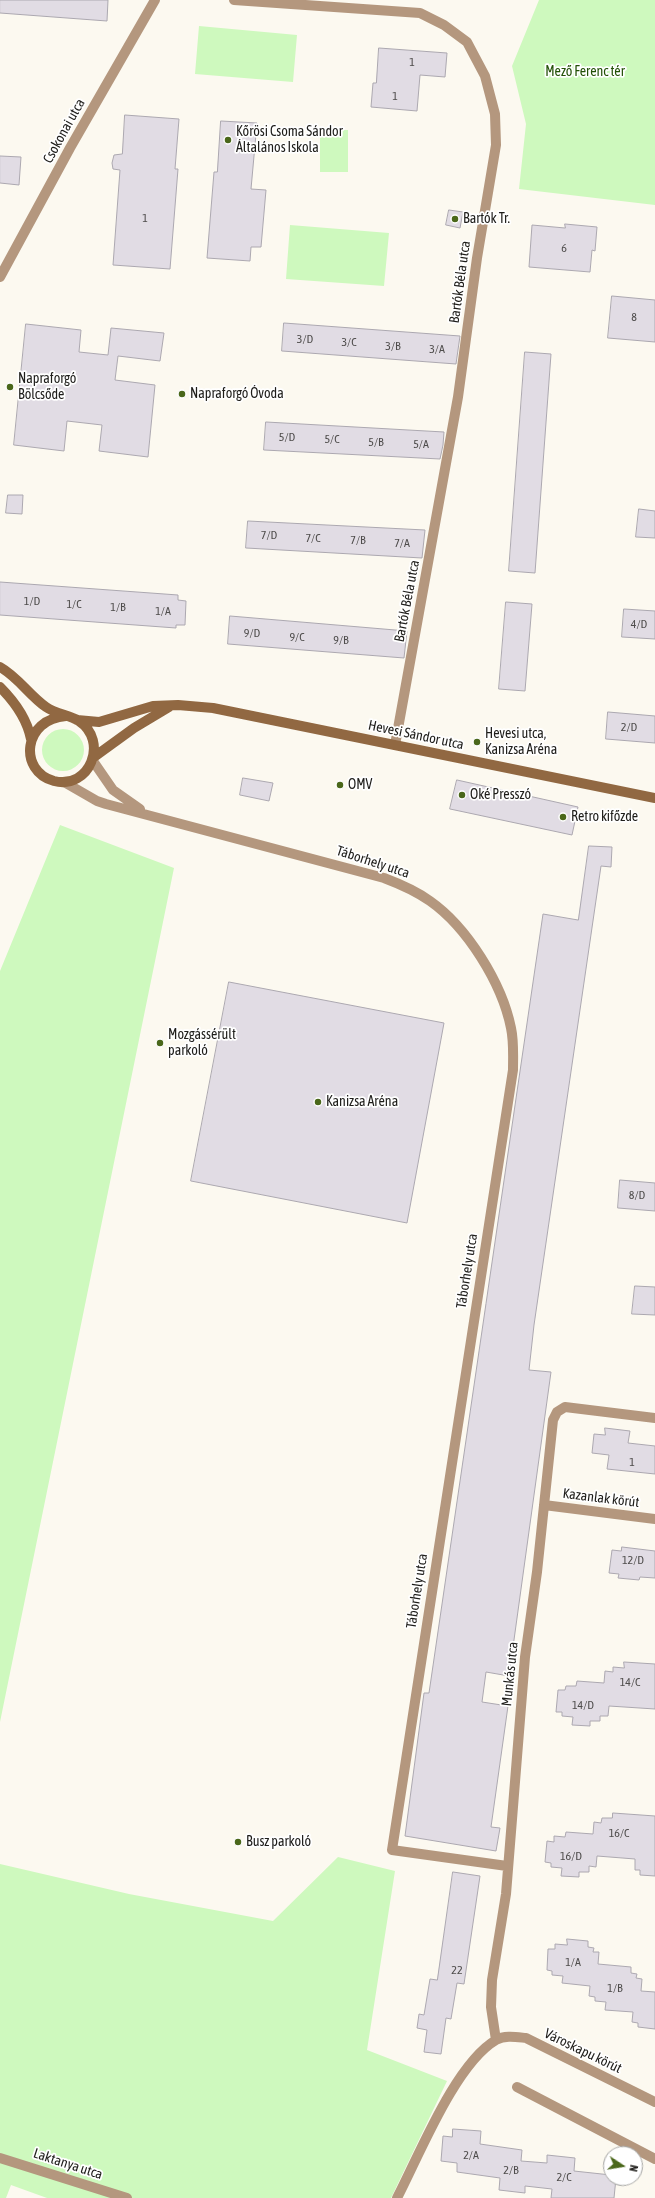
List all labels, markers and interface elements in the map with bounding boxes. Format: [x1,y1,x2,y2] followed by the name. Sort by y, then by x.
[409,55,415,69] house number: 1
[545,64,625,80] park label: Mező Ferenc tér
[392,89,398,103] house number: 1
[39,96,89,166] street label: Csokonai utca
[236,124,343,156] place label: Kőrösi Csoma Sándor Általános Iskola
[223,135,233,145] marker: Kőrösi Csoma Sándor Általános Iskola
[142,211,148,225] house number: 1
[463,211,510,227] place label: Bartók Tr.
[450,214,460,224] marker: Bartók Tr.
[446,240,474,324] street label: Bartók Béla utca
[561,241,567,255] house number: 6
[631,310,637,324] house number: 8
[297,332,313,346] house number: 3/D
[341,335,357,349] house number: 3/C
[385,339,401,353] house number: 3/B
[429,342,445,356] house number: 3/A
[18,371,76,404] place label: Napraforgó Bölcsőde
[5,382,15,392] marker: Napraforgó Bölcsőde
[190,386,284,402] place label: Napraforgó Óvoda
[177,389,187,399] marker: Napraforgó Óvoda
[279,430,295,444] house number: 5/D
[324,432,340,446] house number: 5/C
[368,435,384,449] house number: 5/B
[413,437,429,451] house number: 5/A
[261,528,277,542] house number: 7/D
[305,531,321,545] house number: 7/C
[350,533,366,547] house number: 7/B
[394,536,410,550] house number: 7/A
[391,559,423,643] street label: Bartók Béla utca
[24,594,40,608] house number: 1/D
[66,597,82,611] house number: 1/C
[110,600,126,614] house number: 1/B
[155,604,171,618] house number: 1/A
[631,617,647,631] house number: 4/D
[244,626,260,640] house number: 9/D
[289,630,305,644] house number: 9/C
[333,633,349,647] house number: 9/B
[367,717,465,753] street label: Hevesi Sándor utca
[621,720,637,734] house number: 2/D
[485,726,557,758] place label: Hevesi utca, Kanizsa Aréna
[472,737,482,747] marker: Hevesi utca, Kanizsa Aréna
[348,777,372,793] place label: OMV
[335,780,345,790] marker: OMV
[470,787,531,803] place label: Oké Presszó
[457,790,467,800] marker: Oké Presszó
[571,809,638,825] place label: Retro kifőzde
[558,812,568,822] marker: Retro kifőzde
[334,842,412,882] street label: Táborhely utca
[168,1027,236,1060] place label: Mozgássérült parkoló
[155,1038,165,1048] marker: Mozgássérült parkoló
[326,1094,398,1110] place label: Kanizsa Aréna
[313,1097,323,1107] marker: Kanizsa Aréna
[629,1188,645,1202] house number: 8/D
[453,1232,481,1310] street label: Táborhely utca
[629,1455,635,1469] house number: 1
[562,1485,640,1511] street label: Kazanlak körút
[403,1552,431,1630] street label: Táborhely utca
[622,1553,644,1567] house number: 12/D
[498,1641,522,1707] street label: Munkás utca
[620,1675,640,1689] house number: 14/C
[572,1698,594,1712] house number: 14/D
[609,1826,629,1840] house number: 16/C
[246,1834,311,1850] place label: Busz parkoló
[233,1837,243,1847] marker: Busz parkoló
[560,1849,582,1863] house number: 16/D
[565,1955,581,1969] house number: 1/A
[451,1963,463,1977] house number: 22
[607,1981,623,1995] house number: 1/B
[542,2025,624,2077] street label: Városkapu körút
[31,2145,105,2183] street label: Laktanya utca
[603,2146,643,2186] north arrow
[463,2148,479,2162] house number: 2/A
[503,2163,519,2177] house number: 2/B
[627,2164,640,2173] text: N
[556,2170,572,2184] house number: 2/C

